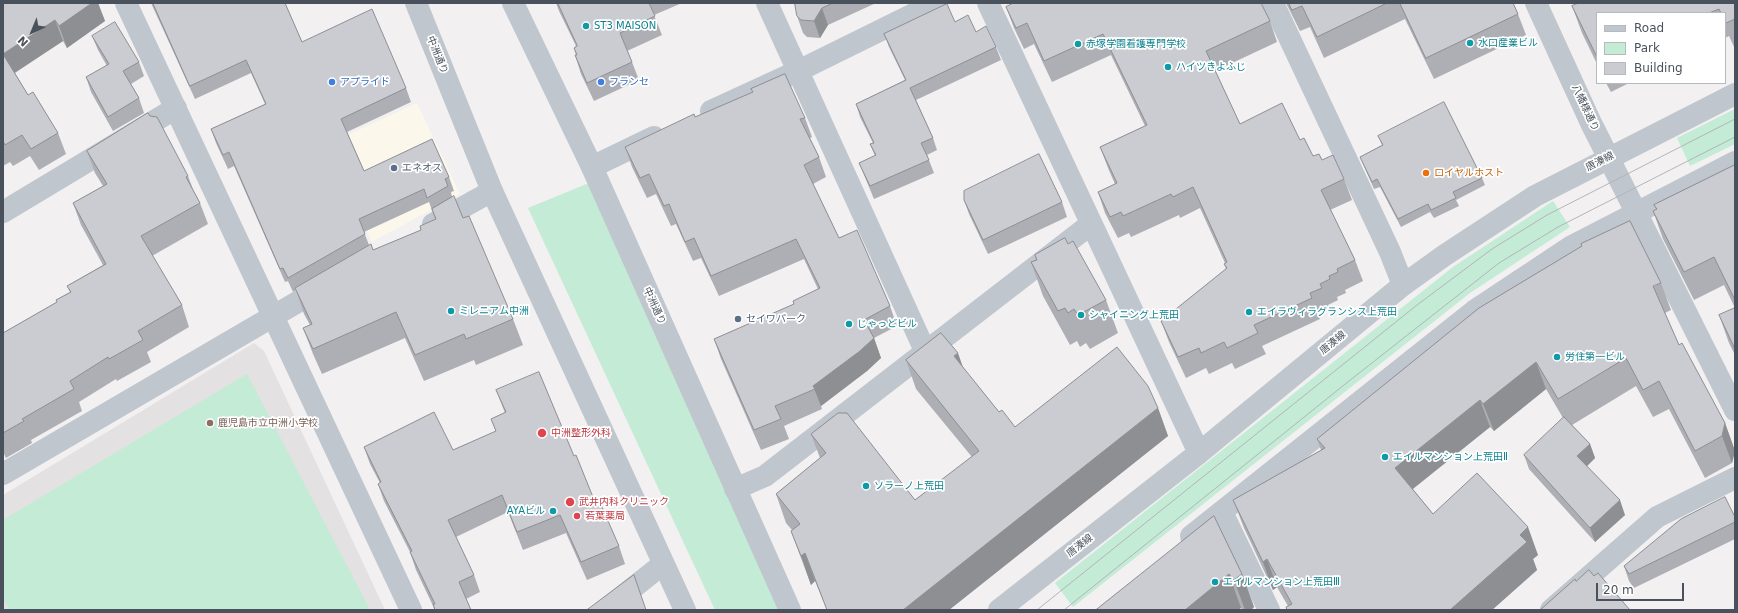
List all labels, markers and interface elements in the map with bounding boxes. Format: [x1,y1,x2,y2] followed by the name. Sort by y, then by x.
[12,12,52,52] north arrow
[1596,12,1726,84] legend
[594,20,656,32] place label: ST3 MAISON
[581,21,591,31] marker: ST3 MAISON
[1634,21,1664,35] text: Road
[15,33,31,49] text: N
[424,34,450,76] street label: 中洲通り
[1478,37,1538,49] place label: 水口産業ビル
[1086,38,1186,50] place label: 赤塚学園看護専門学校
[1465,38,1475,48] marker: 水口産業ビル
[1073,39,1083,49] marker: 赤塚学園看護専門学校
[1634,41,1660,55] text: Park
[1176,61,1246,73] place label: ハイツきよふじ
[1634,61,1683,75] text: Building
[1163,62,1173,72] marker: ハイツきよふじ
[340,76,390,88] place label: アプライド
[609,76,649,88] place label: フランセ
[327,77,337,87] marker: アプライド
[596,77,606,87] marker: フランセ
[1569,83,1601,133] street label: 八幡様通り
[1584,150,1616,174] street label: 唐湊線
[402,162,442,174] place label: エネオス
[389,163,399,173] marker: エネオス
[1434,167,1504,179] place label: ロイヤルホスト
[1421,168,1431,178] marker: ロイヤルホスト
[640,285,668,327] street label: 中洲通り
[459,305,529,317] place label: ミレニアム中洲
[446,306,456,316] marker: ミレニアム中洲
[1257,306,1397,318] place label: エイラヴィラグランシス上荒田
[1244,307,1254,317] marker: エイラヴィラグランシス上荒田
[1089,309,1179,321] place label: シャイニング上荒田
[1076,310,1086,320] marker: シャイニング上荒田
[746,313,806,325] place label: セイワパーク
[733,314,743,324] marker: セイワパーク
[857,318,917,330] place label: じゃっどビル
[844,319,854,329] marker: じゃっどビル
[1318,329,1348,357] street label: 唐湊線
[1565,351,1625,363] place label: 労住第一ビル
[1552,352,1562,362] marker: 労住第一ビル
[218,417,318,429] place label: 鹿児島市立中洲小学校
[205,418,215,428] marker: 鹿児島市立中洲小学校
[536,427,548,439] marker: 中洲整形外科
[551,427,611,439] place label: 中洲整形外科
[1393,451,1508,463] place label: エイルマンション上荒田Ⅱ
[1380,452,1390,462] marker: エイルマンション上荒田Ⅱ
[874,480,944,492] place label: ソラーノ上荒田
[861,481,871,491] marker: ソラーノ上荒田
[564,496,576,508] marker: 武井内科クリニック
[579,496,669,508] place label: 武井内科クリニック
[507,505,545,517] place label: AYAビル
[548,506,558,516] marker: AYAビル
[585,510,625,522] place label: 若葉薬局
[572,511,582,521] marker: 若葉薬局
[1064,532,1096,560] street label: 唐湊線
[1598,575,1686,601] scale bar
[1223,576,1340,588] place label: エイルマンション上荒田Ⅲ
[1210,577,1220,587] marker: エイルマンション上荒田Ⅲ
[1603,583,1634,597] text: 20 m

